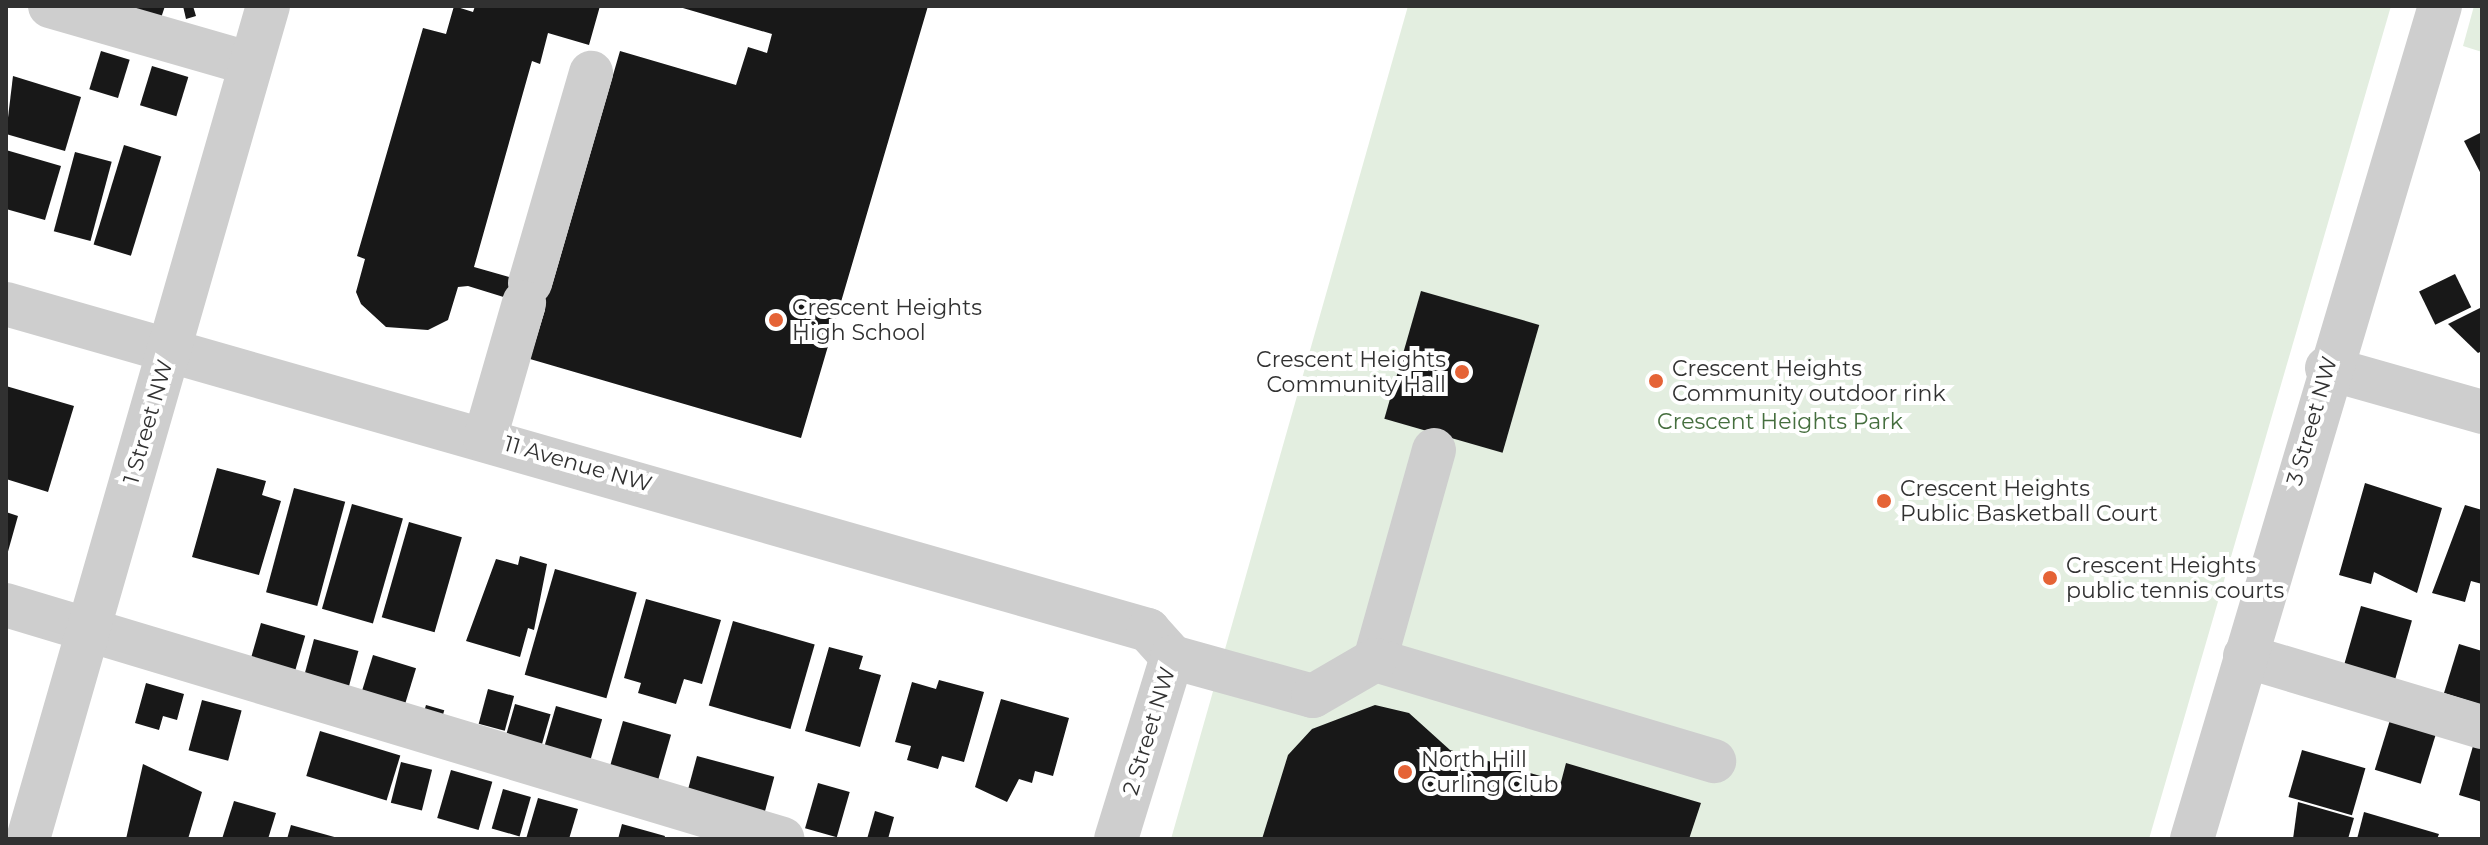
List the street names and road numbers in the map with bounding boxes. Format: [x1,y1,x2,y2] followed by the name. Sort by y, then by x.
[2281,354,2343,488] street label: 3 Street NW
[118,357,178,487] street label: 1 Street NW
[501,430,655,498] street label: 11 Avenue NW
[1117,664,1181,798] street label: 2 Street NW

